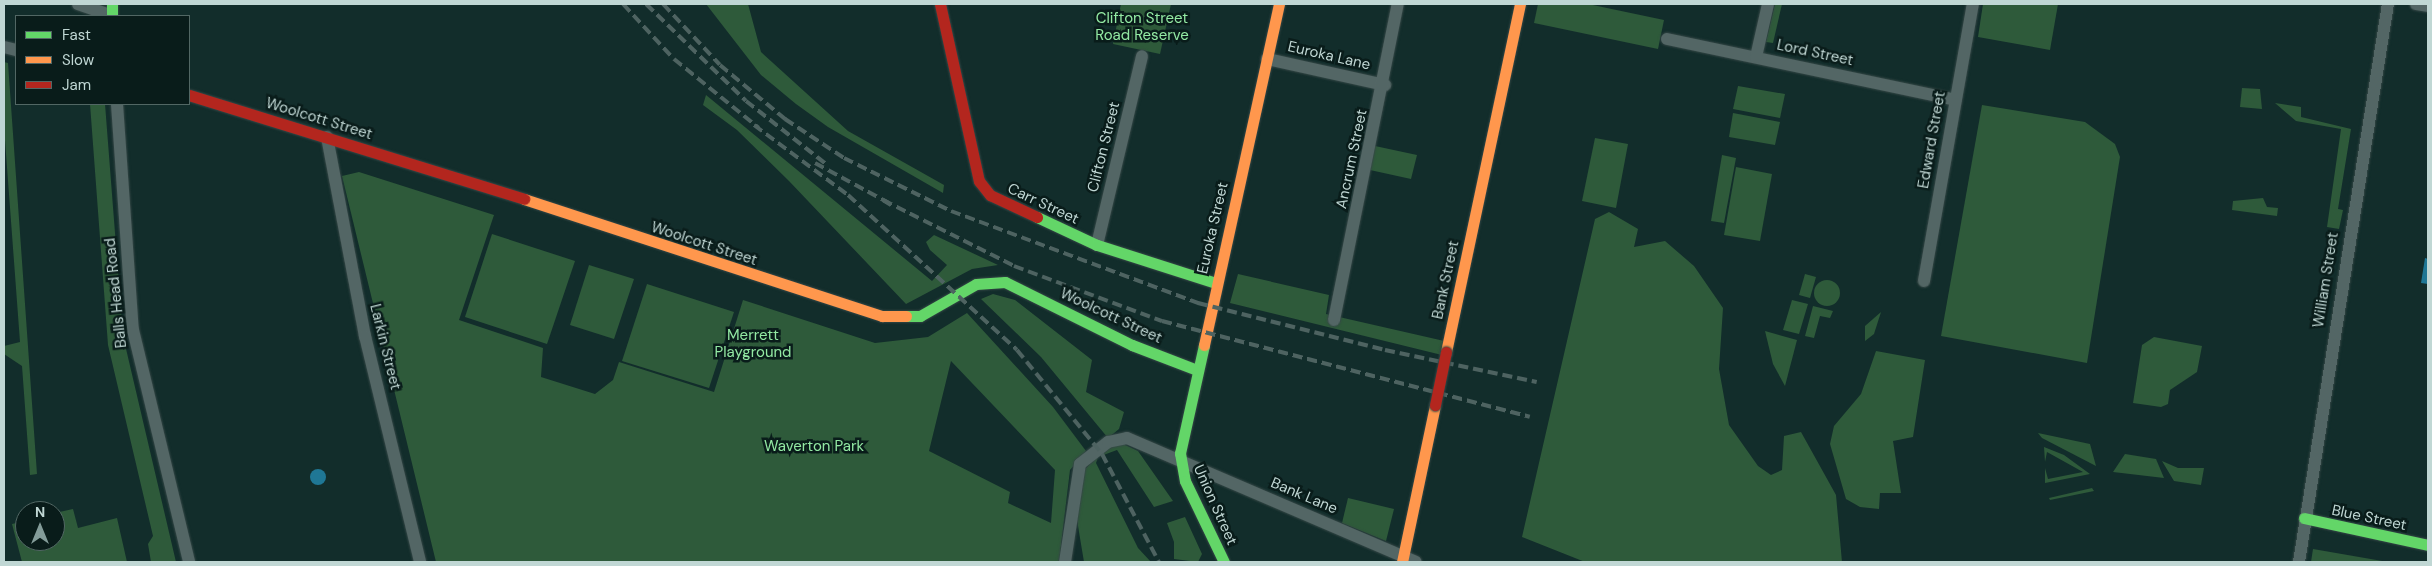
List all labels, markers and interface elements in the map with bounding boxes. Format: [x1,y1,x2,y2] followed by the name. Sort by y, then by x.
[1095,9,1189,44] park label: Clifton Street Road Reserve
[15,15,190,105] legend
[62,25,91,45] text: Fast
[1775,36,1855,70] street label: Lord Street
[1286,38,1372,74] street label: Euroka Lane
[62,50,94,70] text: Slow
[62,75,91,95] text: Jam
[1915,90,1949,190] street label: Edward Street
[264,94,374,144] street label: Woolcott Street
[1084,100,1124,194] street label: Clifton Street
[1333,108,1371,210] street label: Ancrum Street
[1005,180,1081,228] street label: Carr Street
[1194,180,1232,276] street label: Euroka Street
[649,218,759,270] street label: Woolcott Street
[2310,231,2342,329] street label: William Street
[101,237,131,349] street label: Balls Head Road
[1429,239,1463,321] street label: Bank Street
[1057,285,1165,347] street label: Woolcott Street
[366,302,404,392] street label: Larkin Street
[715,326,791,361] park label: Merrett Playground
[764,438,864,456] park label: Waverton Park
[1189,462,1241,548] street label: Union Street
[1268,474,1340,518] street label: Bank Lane
[15,501,65,551] north arrow
[2330,501,2408,535] street label: Blue Street
[35,503,45,521] text: N

